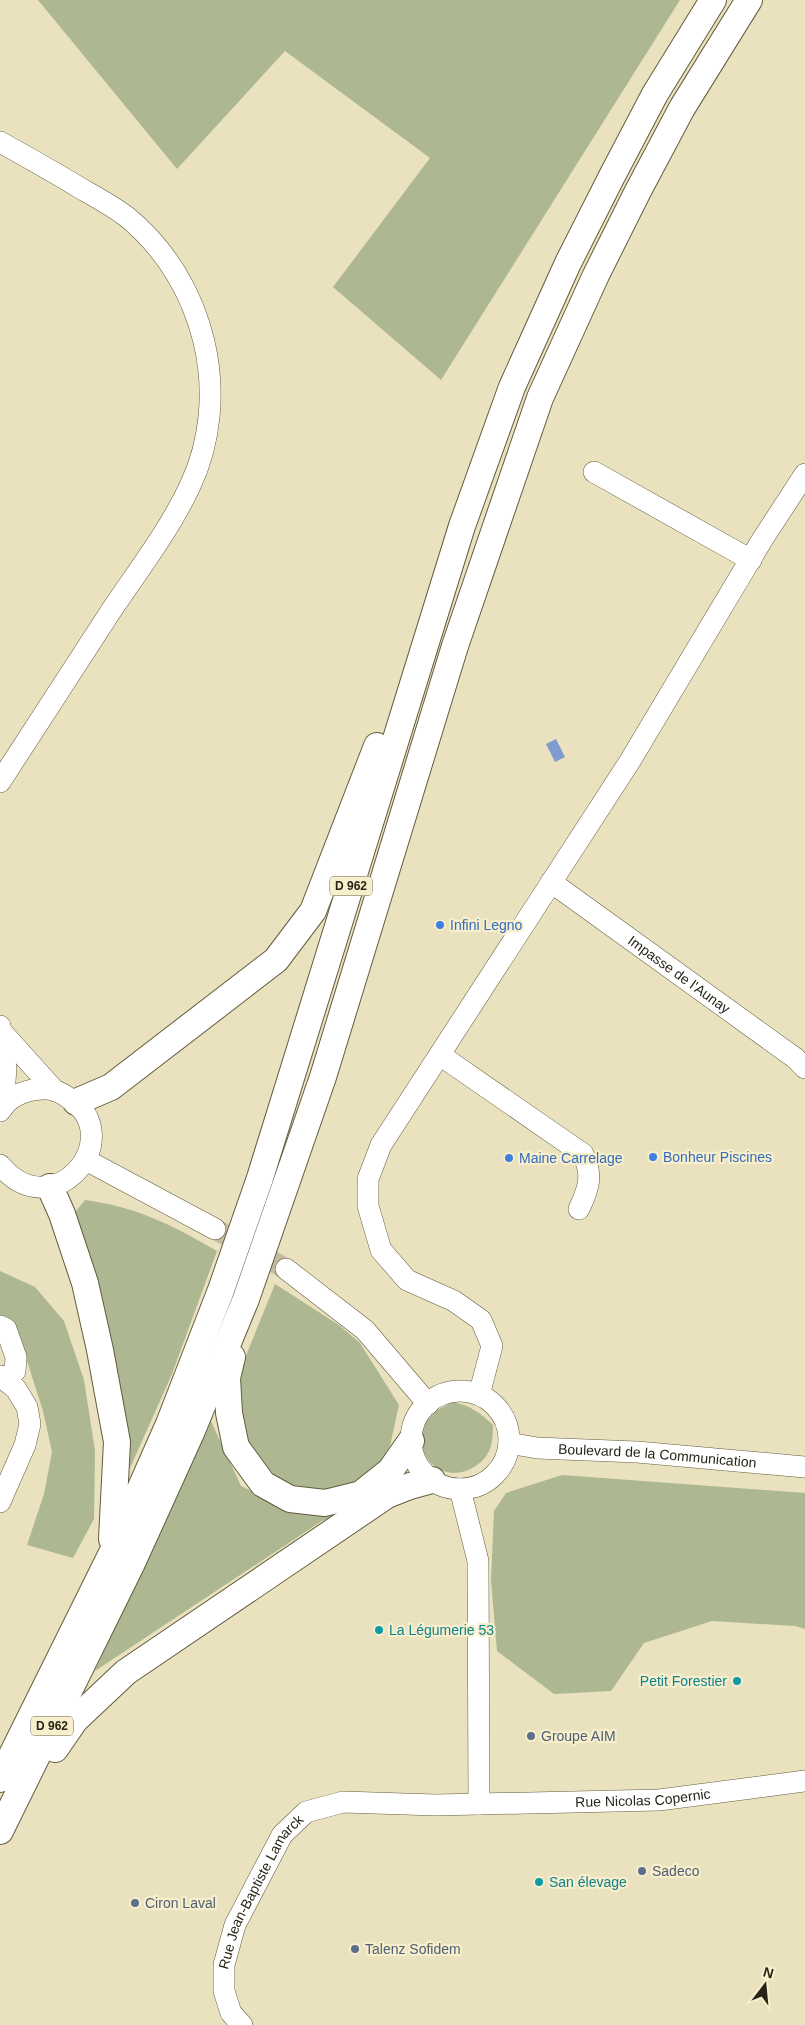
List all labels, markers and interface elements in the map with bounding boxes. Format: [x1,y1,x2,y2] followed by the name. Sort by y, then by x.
[330,876,372,896] road number: D 962
[450,917,523,933] place label: Infini Legno
[434,919,446,931] marker: Infini Legno
[625,932,733,1017] street label: Impasse de l'Aunay
[663,1149,772,1165] place label: Bonheur Piscines
[519,1150,623,1166] place label: Maine Carrelage
[647,1151,659,1163] marker: Bonheur Piscines
[503,1152,515,1164] marker: Maine Carrelage
[558,1441,757,1471] street label: Boulevard de la Communication
[389,1622,494,1638] place label: La Légumerie 53
[373,1624,385,1636] marker: La Légumerie 53
[640,1673,727,1689] place label: Petit Forestier
[731,1675,743,1687] marker: Petit Forestier
[31,1716,73,1735] road number: D 962
[541,1728,616,1744] place label: Groupe AIM
[525,1730,537,1742] marker: Groupe AIM
[575,1785,711,1810] street label: Rue Nicolas Copernic
[215,1810,307,1971] street label: Rue Jean-Baptiste Lamarck
[652,1863,700,1879] place label: Sadeco
[636,1865,648,1877] marker: Sadeco
[549,1874,627,1890] place label: San élevage
[533,1876,545,1888] marker: San élevage
[145,1895,216,1911] place label: Ciron Laval
[129,1897,141,1909] marker: Ciron Laval
[365,1941,461,1957] place label: Talenz Sofidem
[349,1943,361,1955] marker: Talenz Sofidem
[740,1960,790,2010] north arrow
[762,1963,776,1982] text: N

